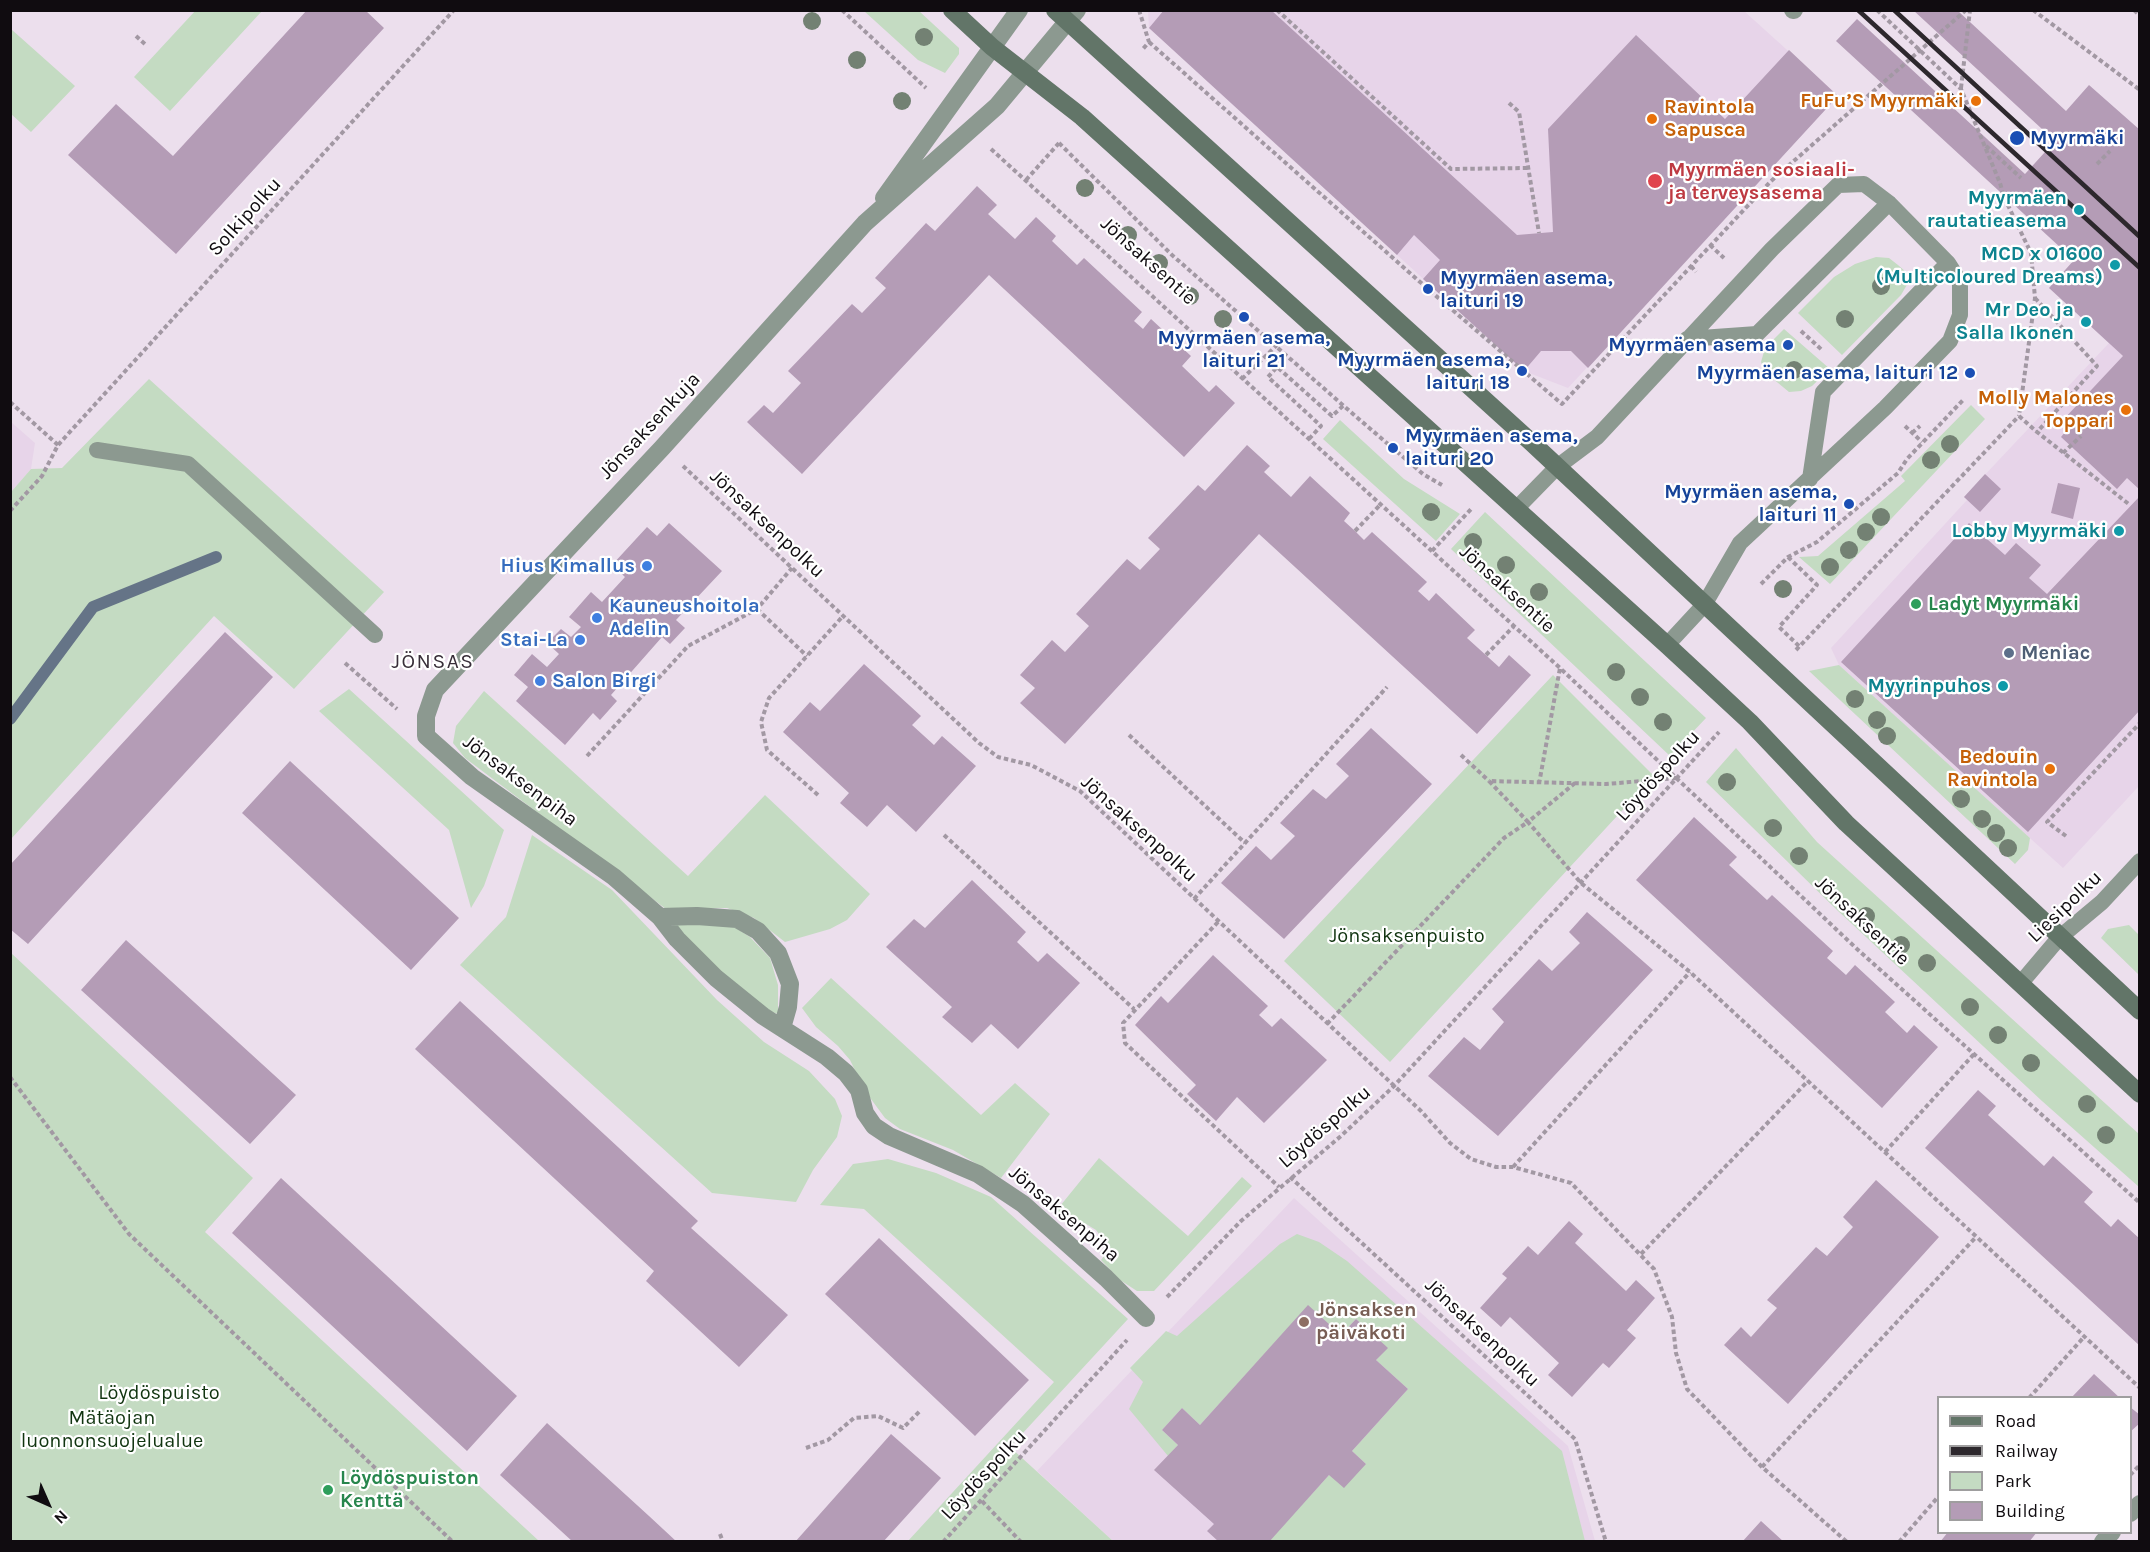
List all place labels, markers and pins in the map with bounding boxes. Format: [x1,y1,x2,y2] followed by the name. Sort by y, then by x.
[1800,89,1964,113] place label: FuFu’S Myyrmäki
[1969,94,1983,108] marker: FuFu’S Myyrmäki
[1664,95,1755,142] place label: Ravintola Sapusca
[1645,112,1659,126] marker: Ravintola Sapusca
[2030,126,2125,150] place label: Myyrmäki
[2008,129,2026,147] marker: Myyrmäki
[1668,158,1855,205] place label: Myyrmäen sosiaali- ja terveysasema
[1646,172,1664,190] marker: Myyrmäen sosiaali- ja terveysasema
[1927,186,2067,233] place label: Myyrmäen rautatieasema
[2072,203,2086,217] marker: Myyrmäen rautatieasema
[1875,242,2103,289] place label: MCD x 01600 (Multicoloured Dreams)
[2108,258,2122,272] marker: MCD x 01600 (Multicoloured Dreams)
[1440,266,1613,313] place label: Myyrmäen asema, laituri 19
[1421,282,1435,296] marker: Myyrmäen asema, laituri 19
[1956,298,2074,345] place label: Mr Deo ja Salla Ikonen
[1237,310,1251,324] marker: Myyrmäen asema, laituri 21
[2079,315,2093,329] marker: Mr Deo ja Salla Ikonen
[1158,326,1330,373] place label: Myyrmäen asema, laituri 21
[1608,333,1776,357] place label: Myyrmäen asema
[1781,338,1795,352] marker: Myyrmäen asema
[1337,348,1510,395] place label: Myyrmäen asema, laituri 18
[1697,361,1958,385] place label: Myyrmäen asema, laituri 12
[1515,364,1529,378] marker: Myyrmäen asema, laituri 18
[1963,366,1977,380] marker: Myyrmäen asema, laituri 12
[1978,386,2114,433] place label: Molly Malones Toppari
[2119,403,2133,417] marker: Molly Malones Toppari
[1405,424,1578,471] place label: Myyrmäen asema, laituri 20
[1386,441,1400,455] marker: Myyrmäen asema, laituri 20
[1664,480,1837,527] place label: Myyrmäen asema, laituri 11
[1842,497,1856,511] marker: Myyrmäen asema, laituri 11
[1952,519,2107,543] place label: Lobby Myyrmäki
[2112,524,2126,538] marker: Lobby Myyrmäki
[501,554,635,578] place label: Hius Kimallus
[640,559,654,573] marker: Hius Kimallus
[1928,592,2079,616] place label: Ladyt Myyrmäki
[609,594,760,641] place label: Kauneushoitola Adelin
[1909,597,1923,611] marker: Ladyt Myyrmäki
[590,611,604,625] marker: Kauneushoitola Adelin
[500,628,568,652] place label: Stai-La
[573,633,587,647] marker: Stai-La
[2021,641,2090,665] place label: Meniac
[2002,646,2016,660] marker: Meniac
[552,669,657,693] place label: Salon Birgi
[533,674,547,688] marker: Salon Birgi
[1867,674,1991,698] place label: Myyrinpuhos
[1996,679,2010,693] marker: Myyrinpuhos
[1947,745,2038,792] place label: Bedouin Ravintola
[2043,762,2057,776] marker: Bedouin Ravintola
[1316,1298,1416,1345] place label: Jönsaksen päiväkoti
[1297,1315,1311,1329] marker: Jönsaksen päiväkoti
[340,1466,479,1513] place label: Löydöspuiston Kenttä
[321,1483,335,1497] marker: Löydöspuiston Kenttä

